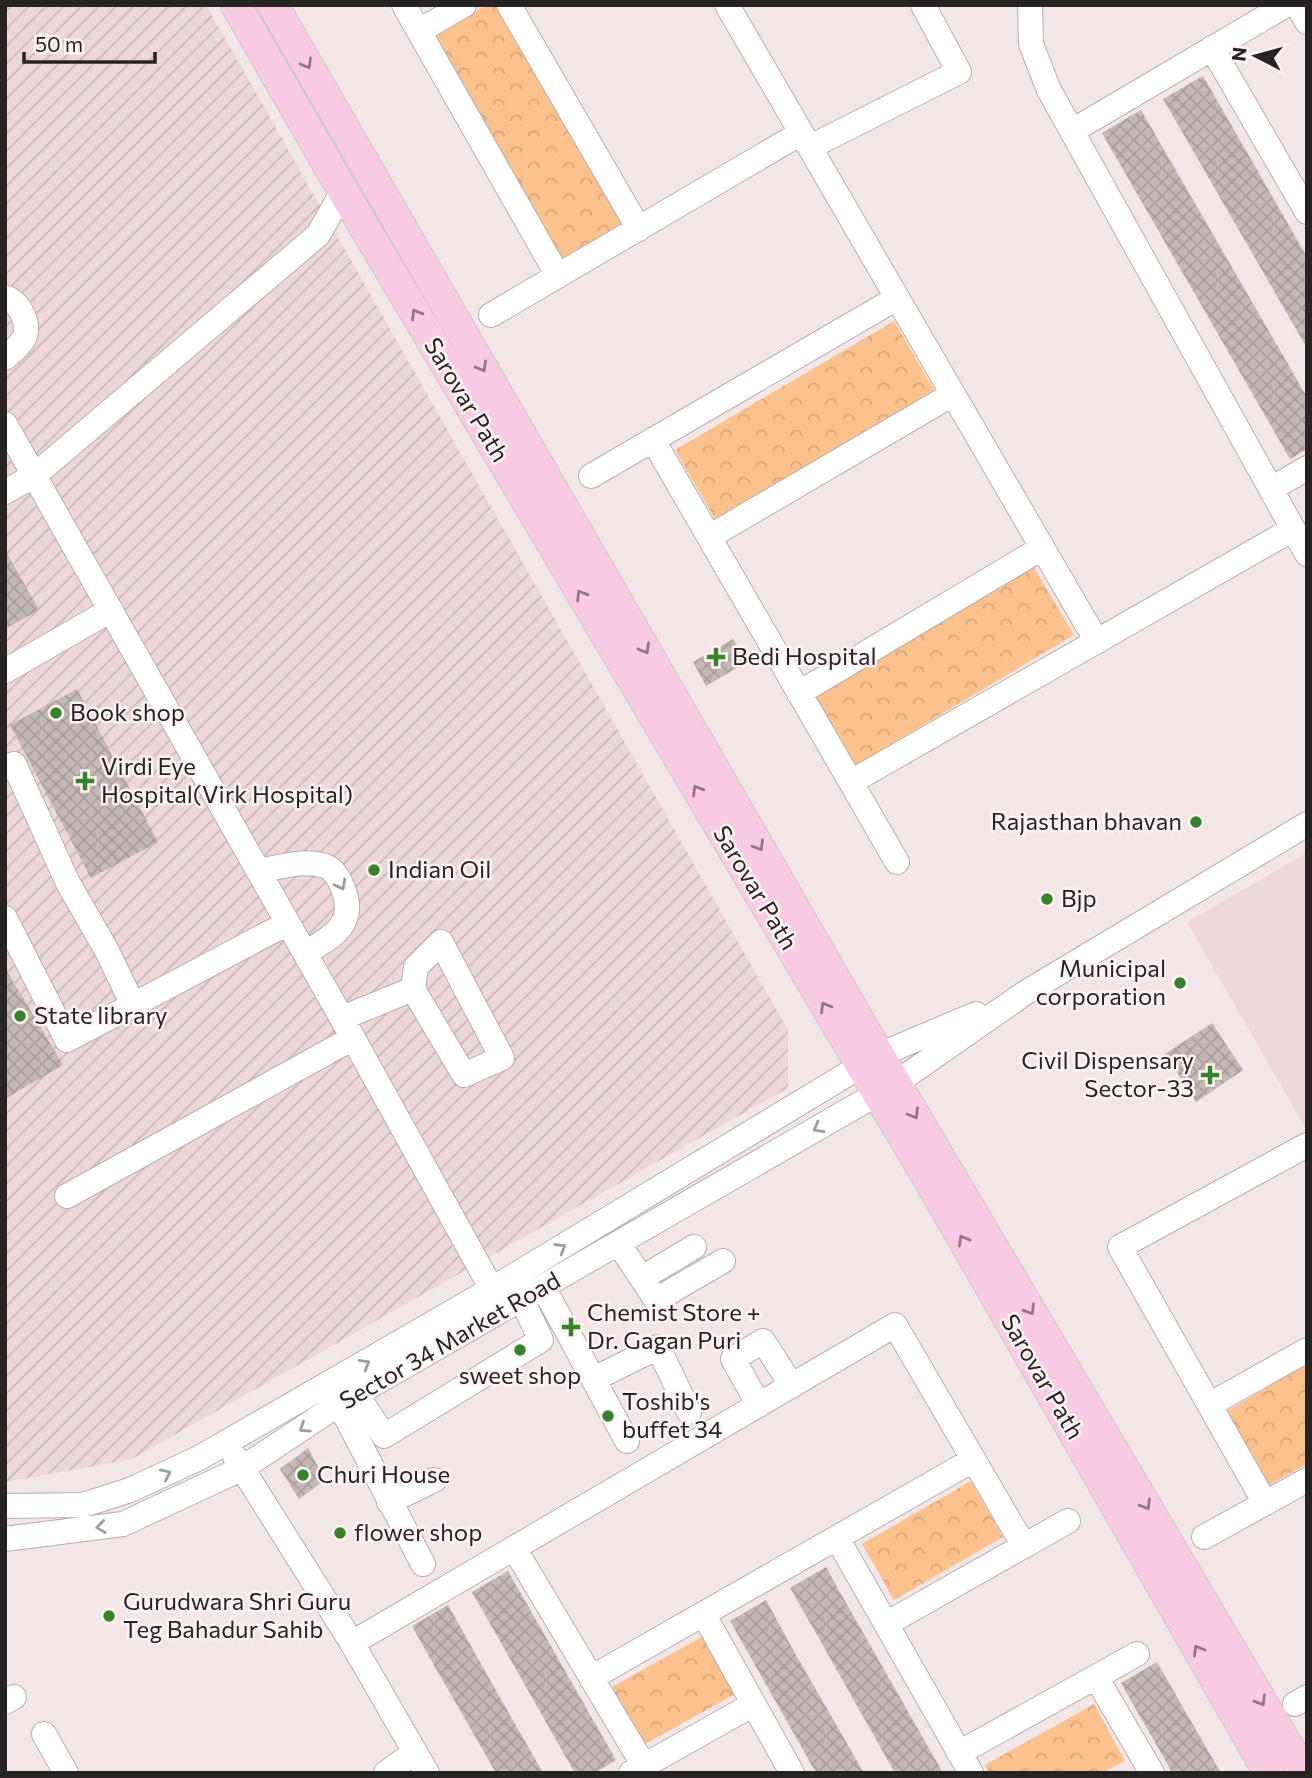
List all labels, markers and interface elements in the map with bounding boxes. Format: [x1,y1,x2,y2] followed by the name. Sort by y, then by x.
[24,21,156,65] scale bar
[1221,21,1291,91] north arrow
[35,31,83,56] text: 50 m
[1226,46,1251,62] text: N
[299,57,312,70] one-way arrow
[411,309,424,322] one-way arrow
[419,332,516,467] street label: Sarovar Path
[474,360,487,373] one-way arrow
[577,589,590,602] one-way arrow
[732,641,877,670] place label: Bedi Hospital
[637,642,650,655] one-way arrow
[706,647,726,667] marker: Bedi Hospital
[70,697,185,726] place label: Book shop
[48,705,64,721] marker: Book shop
[101,751,353,808] place label: Virdi Eye Hospital(Virk Hospital)
[75,771,95,791] marker: Virdi Eye Hospital(Virk Hospital)
[692,785,705,798] one-way arrow
[991,806,1182,835] place label: Rajasthan bhavan
[1188,814,1204,830] marker: Rajasthan bhavan
[708,820,805,955] street label: Sarovar Path
[751,839,764,852] one-way arrow
[388,854,491,883] place label: Indian Oil
[366,862,382,878] marker: Indian Oil
[333,878,346,891] one-way arrow
[1061,883,1097,912] place label: Bjp
[1039,891,1055,907] marker: Bjp
[1036,953,1166,1010] place label: Municipal corporation
[1172,975,1188,991] marker: Municipal corporation
[34,1000,168,1029] place label: State library
[821,1002,834,1015] one-way arrow
[12,1008,28,1024] marker: State library
[1021,1045,1194,1102] place label: Civil Dispensary Sector-33
[1200,1065,1220,1085] marker: Civil Dispensary Sector-33
[906,1106,919,1119] one-way arrow
[813,1120,825,1133] one-way arrow
[958,1235,971,1247] one-way arrow
[553,1243,566,1256] one-way arrow
[334,1265,565,1415] street label: Sector 34 Market Road
[587,1297,761,1354] place label: Chemist Store + Dr. Gagan Puri
[1022,1302,1035,1315] one-way arrow
[996,1308,1091,1444] street label: Sarovar Path
[561,1317,581,1337] marker: Chemist Store + Dr. Gagan Puri
[512,1342,528,1358] marker: sweet shop
[357,1359,370,1372] one-way arrow
[459,1360,581,1389] place label: sweet shop
[622,1386,722,1443] place label: Toshib's buffet 34
[600,1408,616,1424] marker: Toshib's buffet 34
[299,1419,312,1432] one-way arrow
[317,1459,450,1488] place label: Churi House
[295,1467,311,1483] marker: Churi House
[158,1468,171,1482] one-way arrow
[1137,1498,1150,1511] one-way arrow
[354,1517,482,1546] place label: flower shop
[96,1519,107,1534] one-way arrow
[332,1525,348,1541] marker: flower shop
[123,1586,351,1643] place label: Gurudwara Shri Guru Teg Bahadur Sahib
[101,1608,117,1624] marker: Gurudwara Shri Guru Teg Bahadur Sahib
[1193,1644,1206,1657] one-way arrow
[1253,1694,1266,1707] one-way arrow

